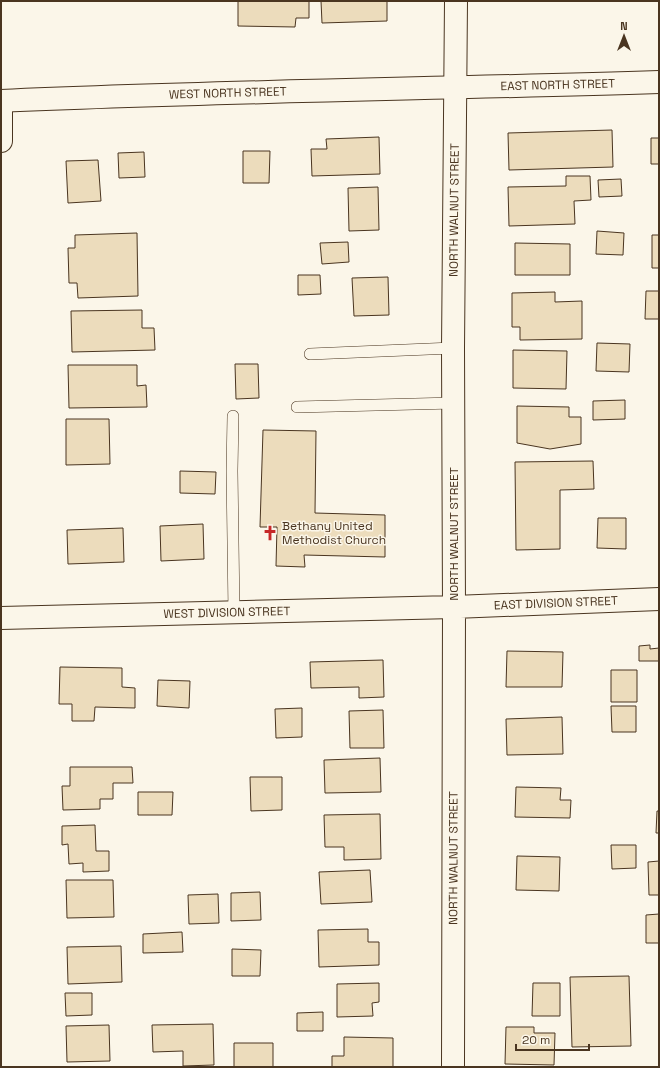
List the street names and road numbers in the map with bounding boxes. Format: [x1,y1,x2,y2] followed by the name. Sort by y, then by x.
[500,75,615,94] street label: EAST NORTH STREET
[169,83,287,103] street label: WEST NORTH STREET
[446,143,463,277] street label: NORTH WALNUT STREET
[446,467,462,601] street label: NORTH WALNUT STREET
[494,593,618,613] street label: EAST DIVISION STREET
[163,603,291,622] street label: WEST DIVISION STREET
[445,791,462,925] street label: NORTH WALNUT STREET

